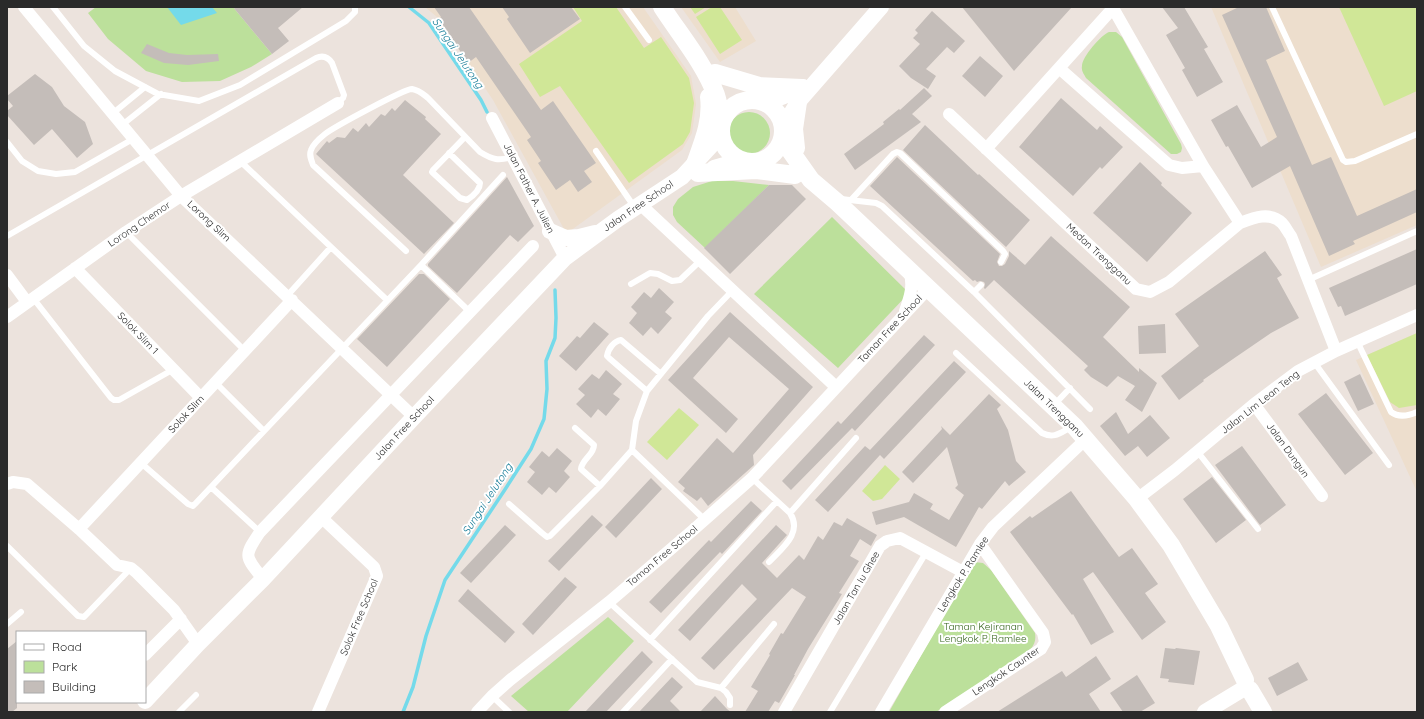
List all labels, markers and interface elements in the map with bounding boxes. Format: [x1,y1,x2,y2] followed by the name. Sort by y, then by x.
[429,15,487,92] water label: Sungai Jelutong
[501,141,557,235] street label: Jalan Father A. Julien
[600,177,676,235] street label: Jalan Free School
[105,198,173,250] street label: Lorong Chemor
[184,198,234,244] street label: Lorong Slim
[1063,220,1135,288] street label: Medan Trengganu
[855,292,925,366] street label: Taman Free School
[115,309,161,357] street label: Solok Slim 1
[1218,367,1302,437] street label: Jalan Lim Lean Teng
[1021,376,1087,440] street label: Jalan Trengganu
[165,392,207,436] street label: Solok Slim
[371,393,437,463] street label: Jalan Free School
[1264,420,1312,480] street label: Jalan Dungun
[459,460,516,537] water label: Sungai Jelutong
[624,522,700,590] street label: Taman Free School
[934,533,992,614] street label: Lengkok P. Ramlee
[830,548,883,627] street label: Jalan Tan Iu Ghee
[337,577,381,657] street label: Solok Free School
[939,620,1027,645] park label: Taman Kejiranan Lengkok P. Ramlee
[16,631,146,703] legend
[52,639,82,654] text: Road
[970,643,1043,698] street label: Lengkok Caunter
[52,659,77,674] text: Park
[52,679,96,694] text: Building

